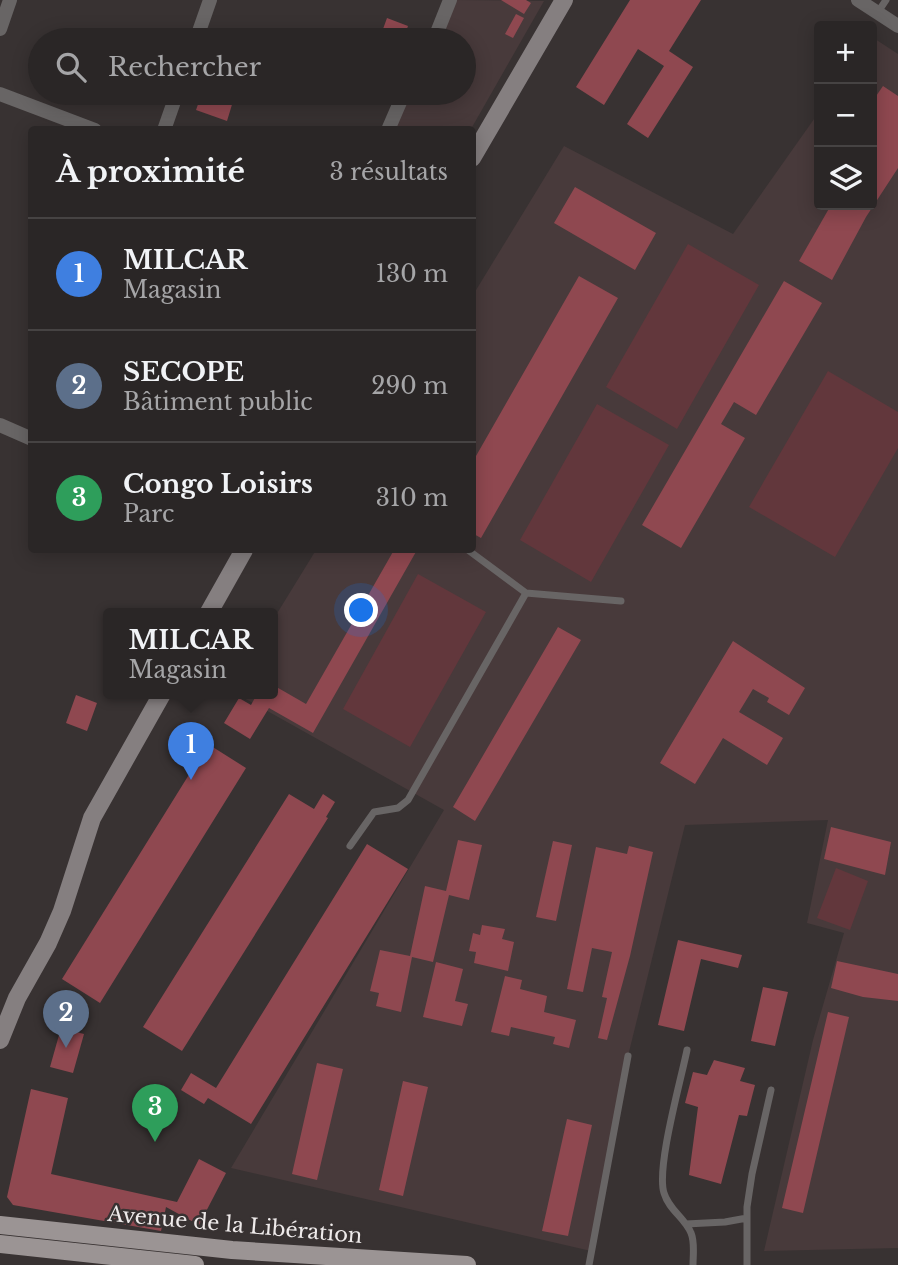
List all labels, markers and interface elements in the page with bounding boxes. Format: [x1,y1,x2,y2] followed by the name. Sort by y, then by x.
[814,21,877,210] map controls
[814,21,877,84] button: +
[28,28,476,105] search box
[52,48,90,86] icon: search
[108,51,261,83] text: Rechercher
[814,84,877,147] button: −
[814,147,877,210] button: layers
[56,153,245,190] text: À proximité
[329,158,448,186] text: 3 résultats
[123,244,247,276] text: MILCAR
[74,260,84,288] text: 1
[376,260,448,288] text: 130 m
[123,276,221,304] text: Magasin
[123,356,244,388] text: SECOPE
[72,372,86,400] text: 2
[371,372,448,400] text: 290 m
[123,388,313,416] text: Bâtiment public
[123,468,313,500] text: Congo Loisirs
[72,484,86,512] text: 3
[376,484,448,512] text: 310 m
[123,500,174,528] text: Parc
[344,593,378,627] your location
[103,608,278,699] popup
[128,624,253,656] text: MILCAR
[128,656,227,684] text: Magasin
[168,722,214,780] pin: 1
[43,990,89,1048] pin: 2
[132,1084,178,1142] pin: 3
[106,1201,363,1249] street label: Avenue de la Libération

